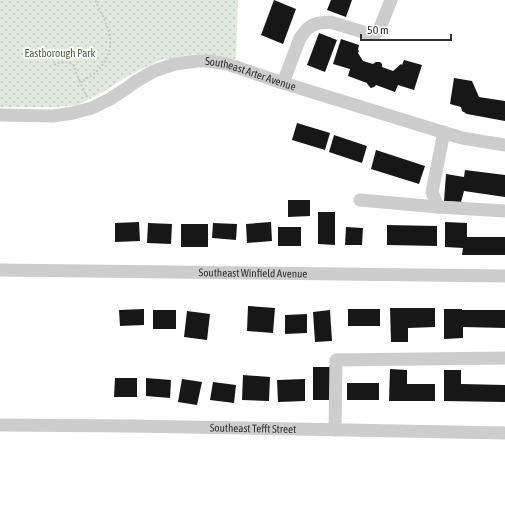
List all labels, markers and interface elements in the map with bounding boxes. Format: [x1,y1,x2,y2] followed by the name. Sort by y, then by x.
[361,16,451,42] scale bar
[367,23,389,37] text: 50 m
[25,47,96,59] park label: Eastborough Park
[205,55,297,93] street label: Southeast Arter Avenue
[199,266,307,280] street label: Southeast Winfield Avenue
[210,422,296,435] street label: Southeast Tefft Street

